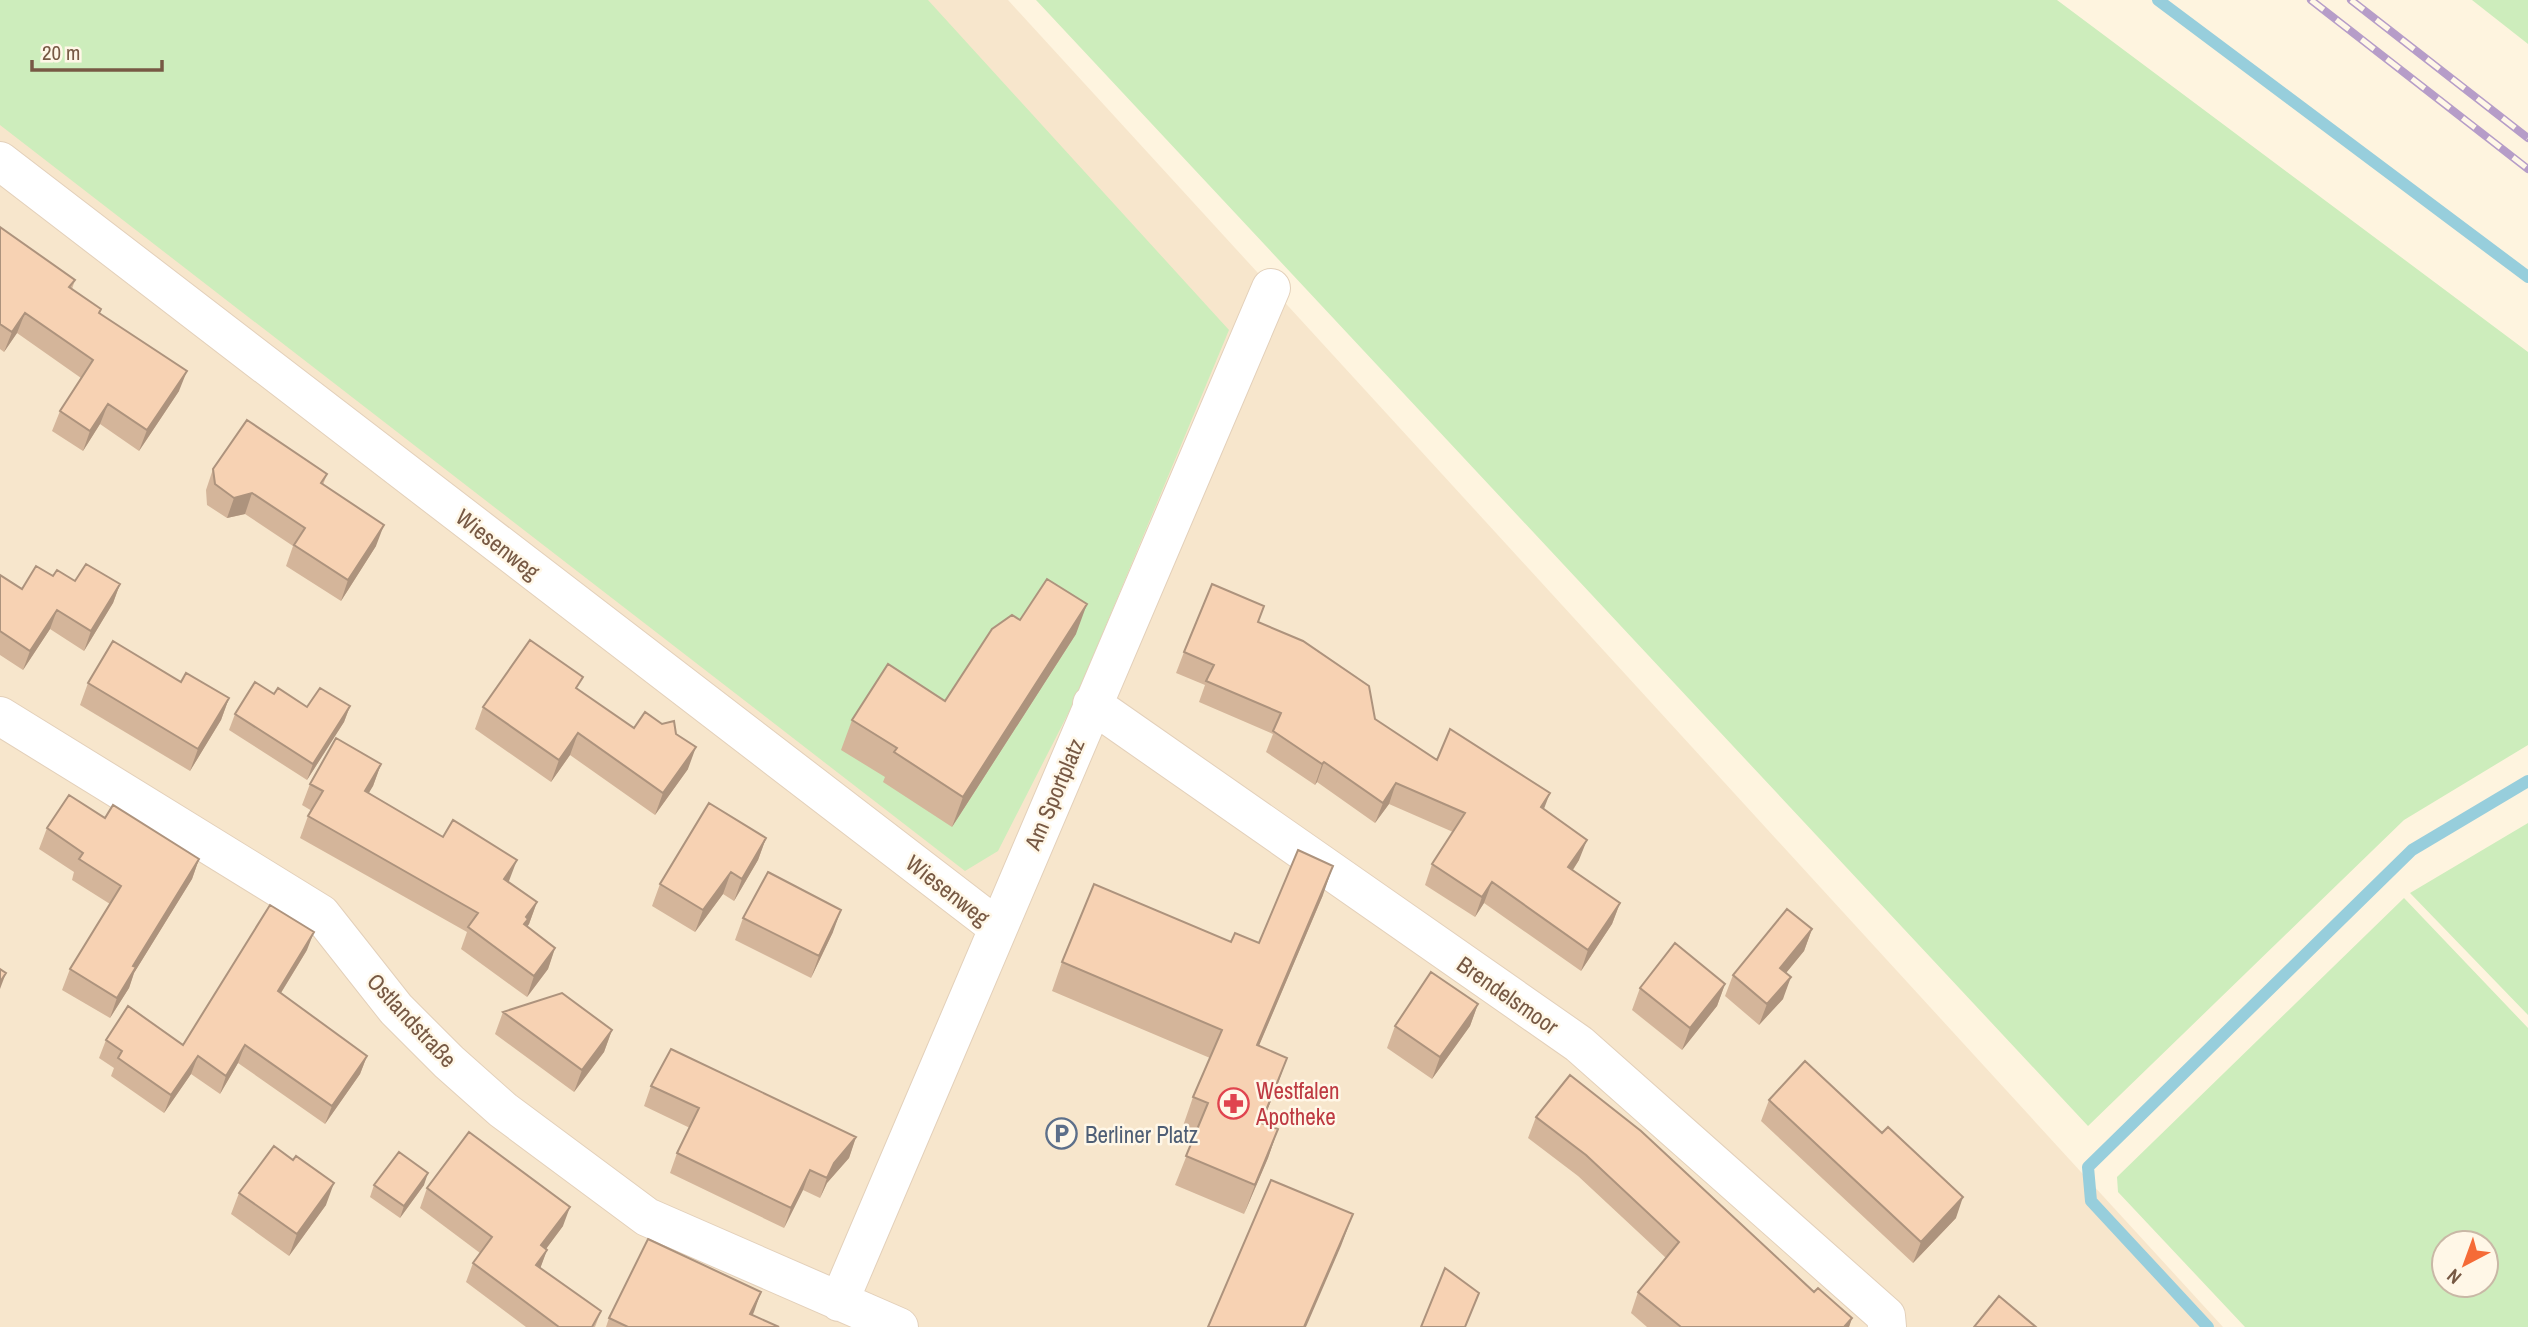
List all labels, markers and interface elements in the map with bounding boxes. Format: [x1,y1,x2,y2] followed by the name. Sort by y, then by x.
[32,28,161,72] scale bar
[42,38,80,67] text: 20 m
[450,501,547,587] street label: Wiesenweg
[1016,733,1091,855] street label: Am Sportplatz
[900,847,997,933] street label: Wiesenweg
[1451,949,1566,1042] street label: Brendelsmoor
[360,966,464,1074] street label: Ostlandstraße
[1255,1075,1340,1132] place label: Westfalen Apotheke
[1216,1086,1250,1120] pharmacy icon: Westfalen Apotheke
[1045,1117,1079,1151] parking icon: Berliner Platz
[1085,1119,1198,1150] place label: Berliner Platz
[2430,1229,2500,1299] north arrow
[2441,1263,2467,1290] text: N

